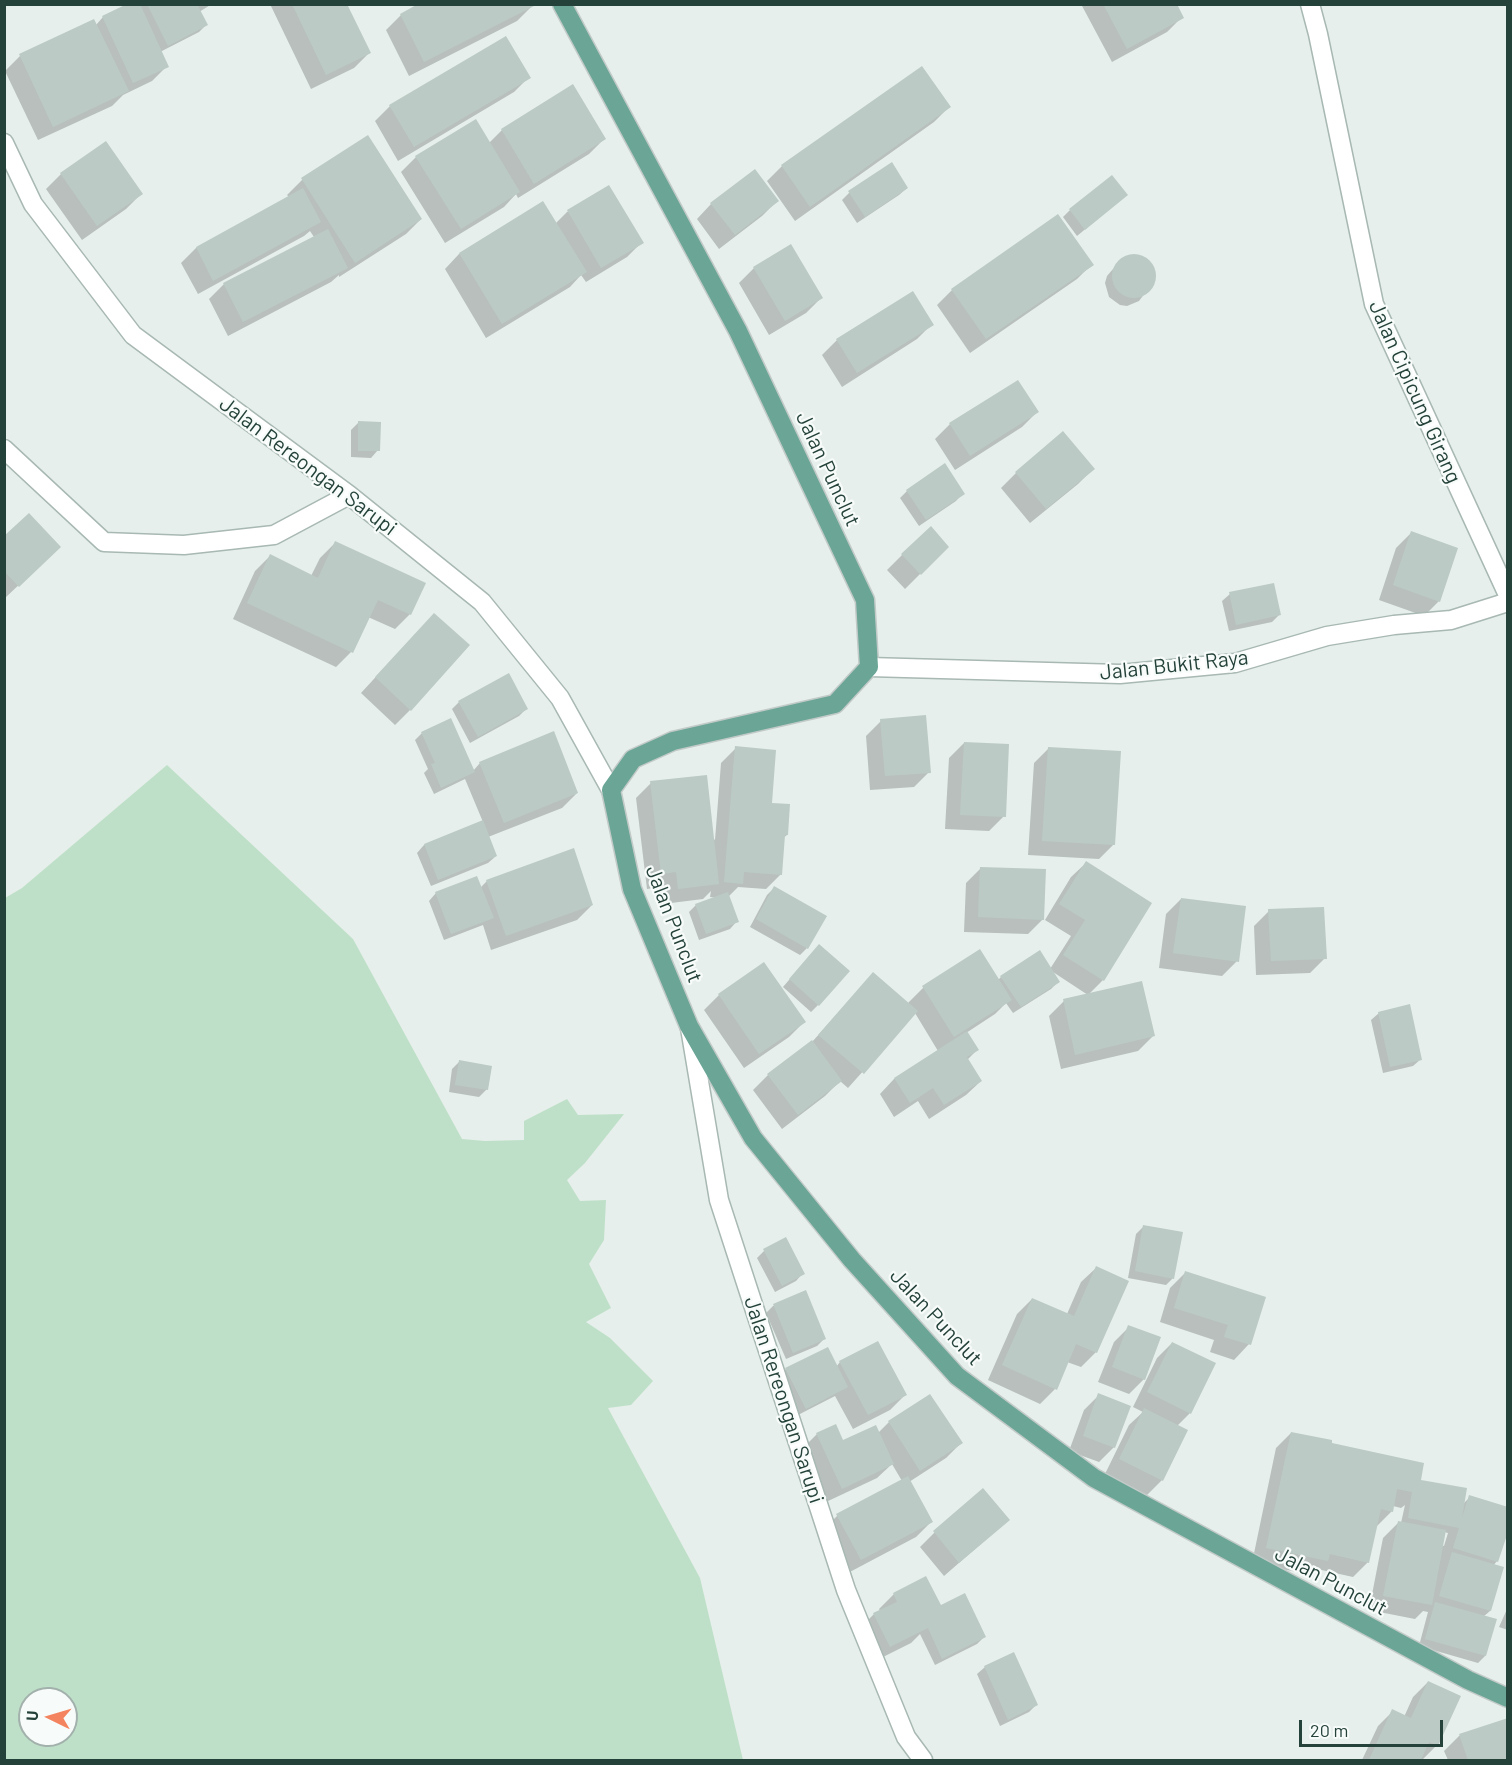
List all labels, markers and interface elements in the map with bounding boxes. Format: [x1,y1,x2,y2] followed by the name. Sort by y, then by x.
[1363,297,1467,487] street label: Jalan Cipicung Girang
[214,391,402,541] street label: Jalan Rereongan Sarupi
[790,408,866,530] street label: Jalan Punclut
[1098,645,1250,685] street label: Jalan Bukit Raya
[640,862,708,986] street label: Jalan Punclut
[885,1263,987,1371] street label: Jalan Punclut
[739,1294,829,1506] street label: Jalan Rereongan Sarupi
[1271,1541,1391,1621] street label: Jalan Punclut
[18,1687,78,1747] north arrow
[1302,1708,1446,1746] scale bar
[22,1710,41,1721] text: U
[1310,1719,1348,1741] text: 20 m

